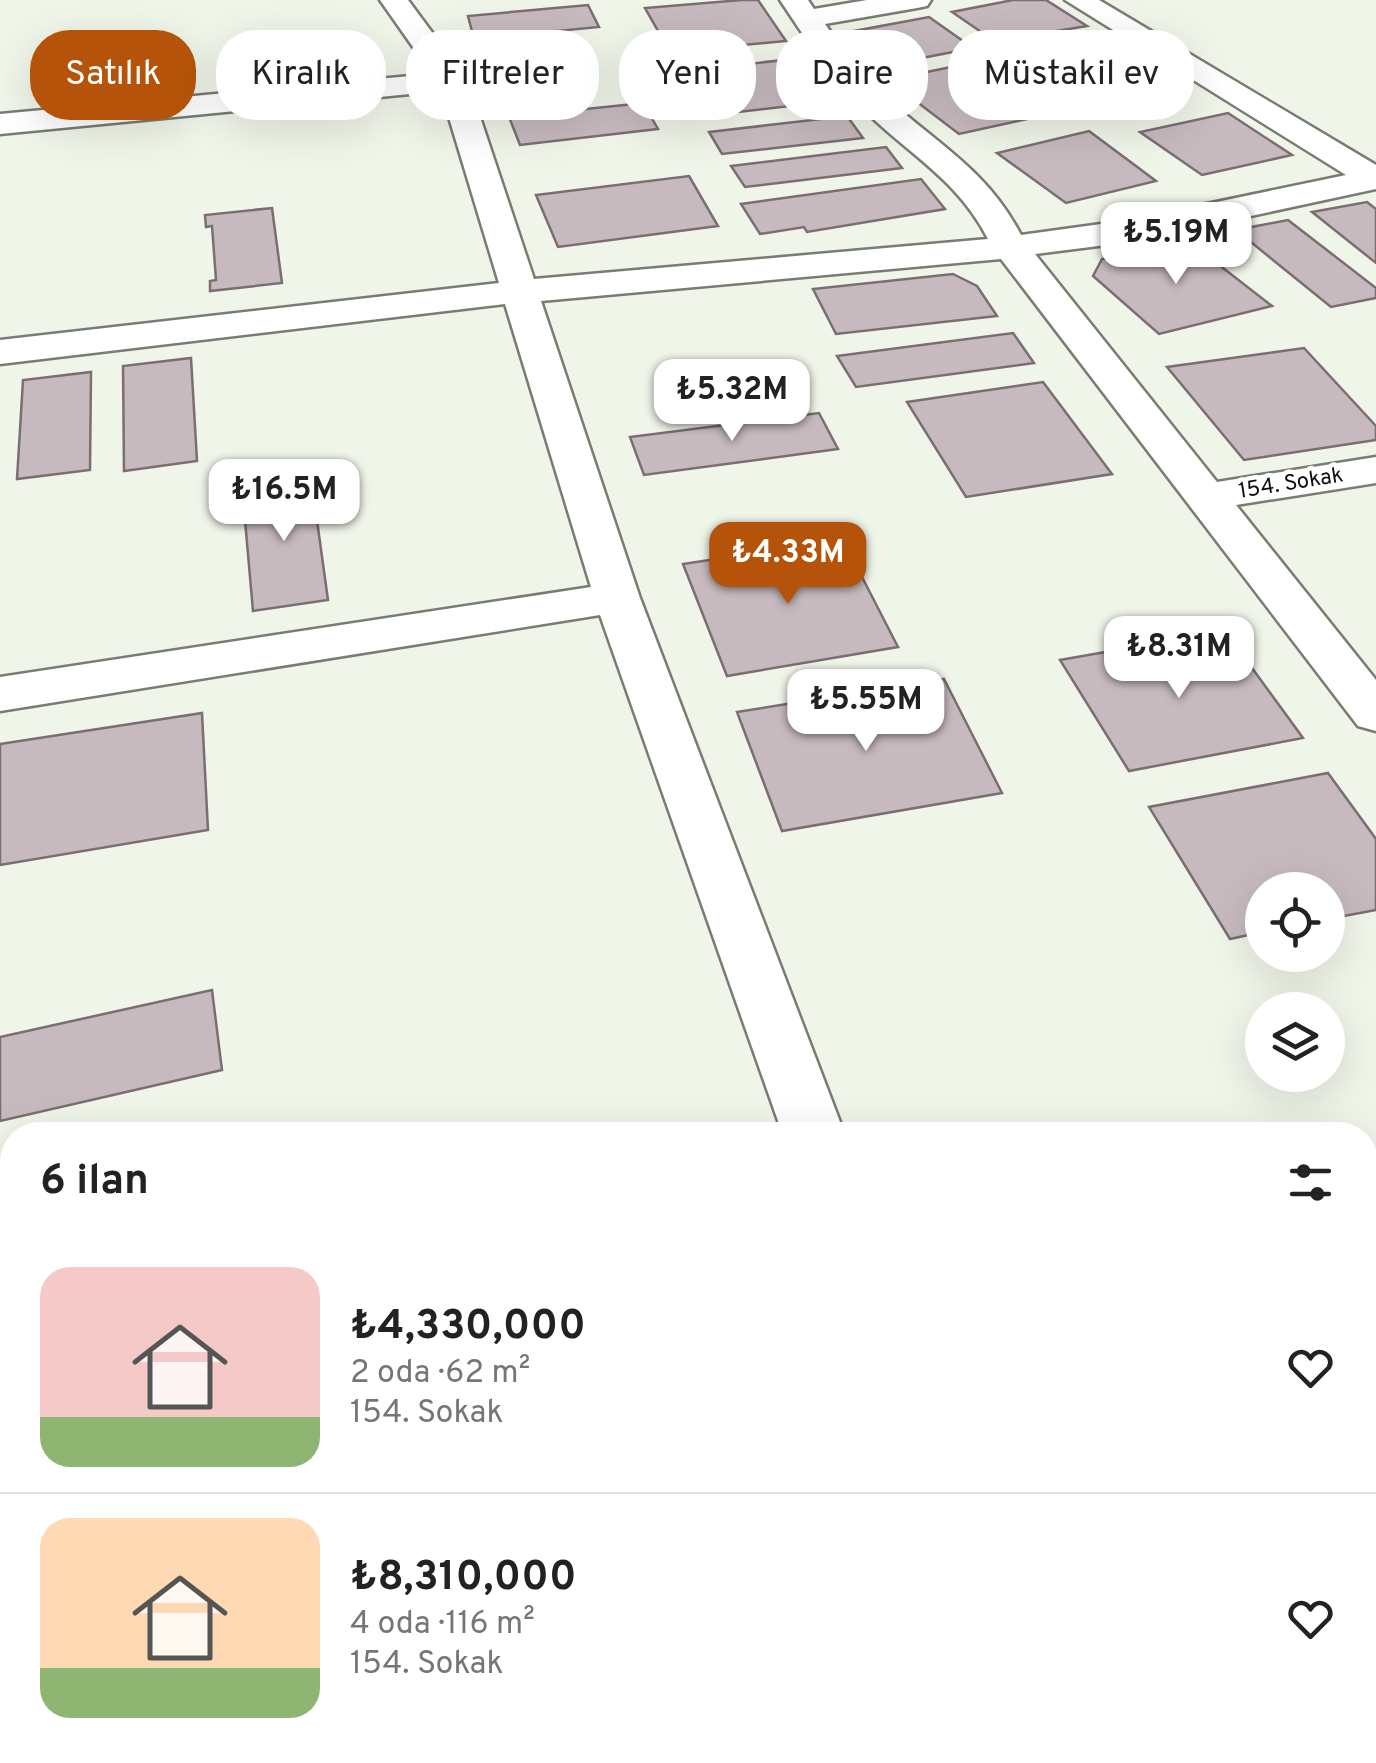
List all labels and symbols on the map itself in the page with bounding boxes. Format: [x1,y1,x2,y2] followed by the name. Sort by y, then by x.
[1095,202,1257,287] pin: ₺5.19M
[651,359,813,444] pin: ₺5.32M
[203,459,365,544] pin: ₺16.5M
[1237,462,1345,506] street label: 154. Sokak
[707,522,869,607] pin: ₺4.33M
[1098,616,1260,701] pin: ₺8.31M
[785,669,947,754] pin: ₺5.55M

